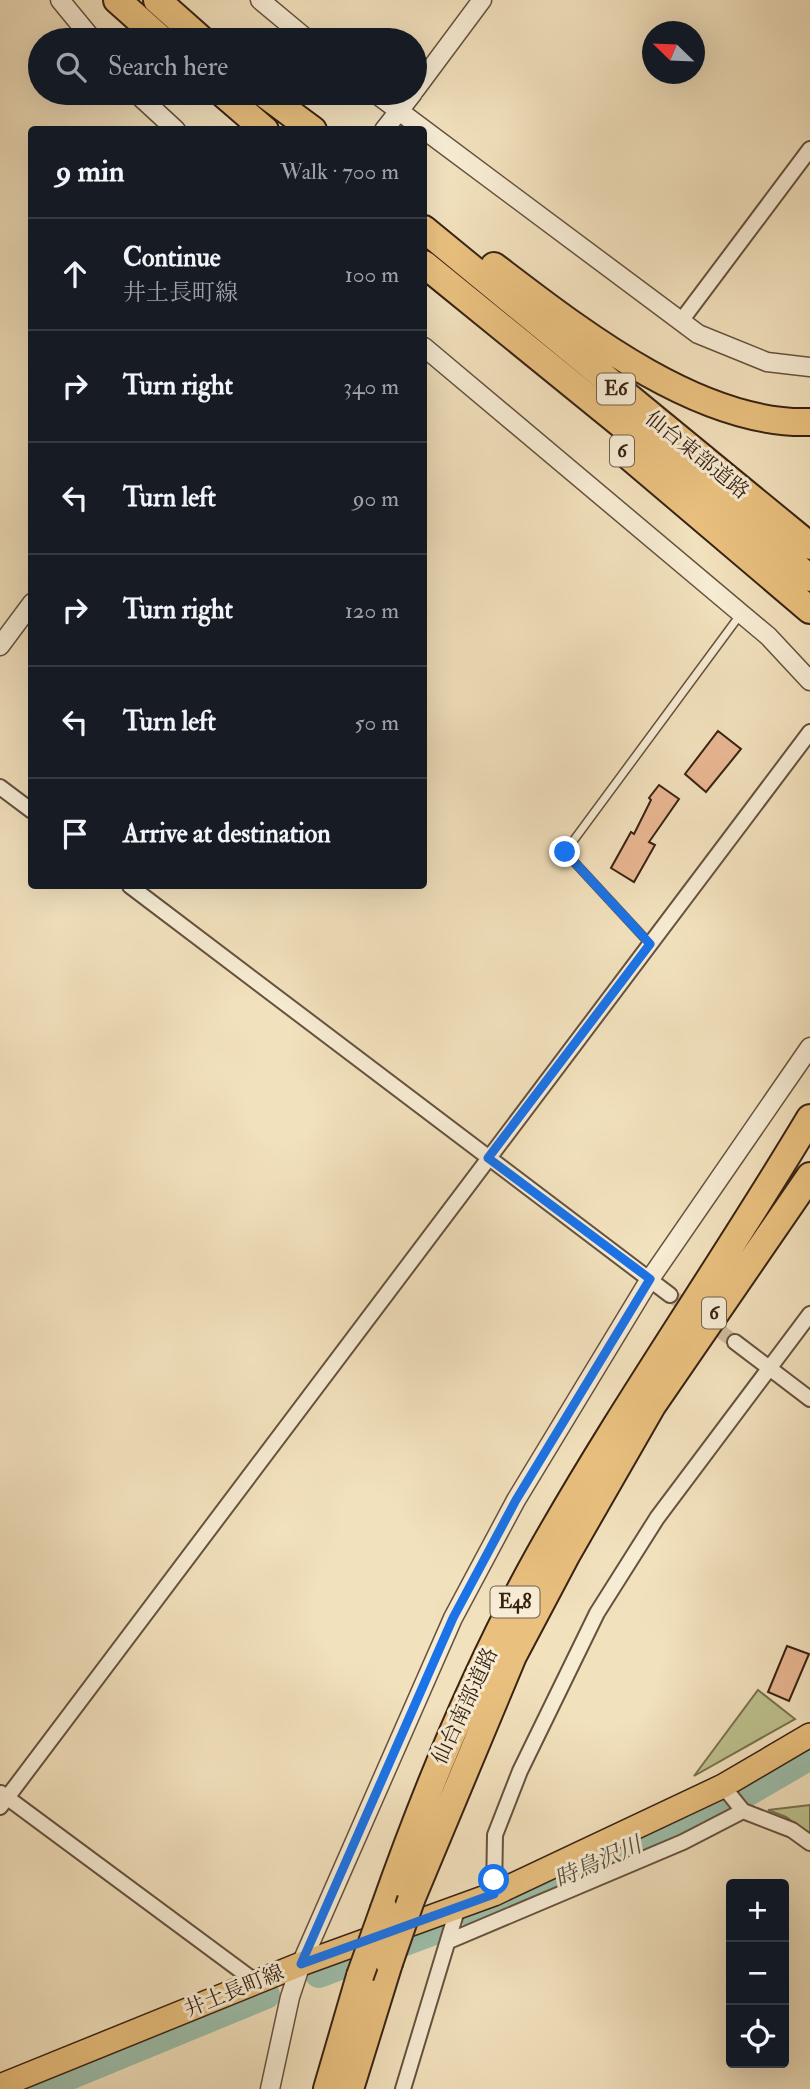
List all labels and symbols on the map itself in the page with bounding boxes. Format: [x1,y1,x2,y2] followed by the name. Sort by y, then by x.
[642,21,705,84] north arrow
[597,374,635,404] road number: E6
[640,405,754,505] street label: 仙台東部道路
[610,436,634,466] road number: 6
[549,836,580,867] route end
[702,1298,726,1329] road number: 6
[490,1586,540,1618] road number: E48
[426,1643,504,1769] street label: 仙台南部道路
[550,1829,649,1894] water label: 時鳥沢川
[478,1864,509,1895] route start
[180,1959,288,2023] street label: 井土長町線

